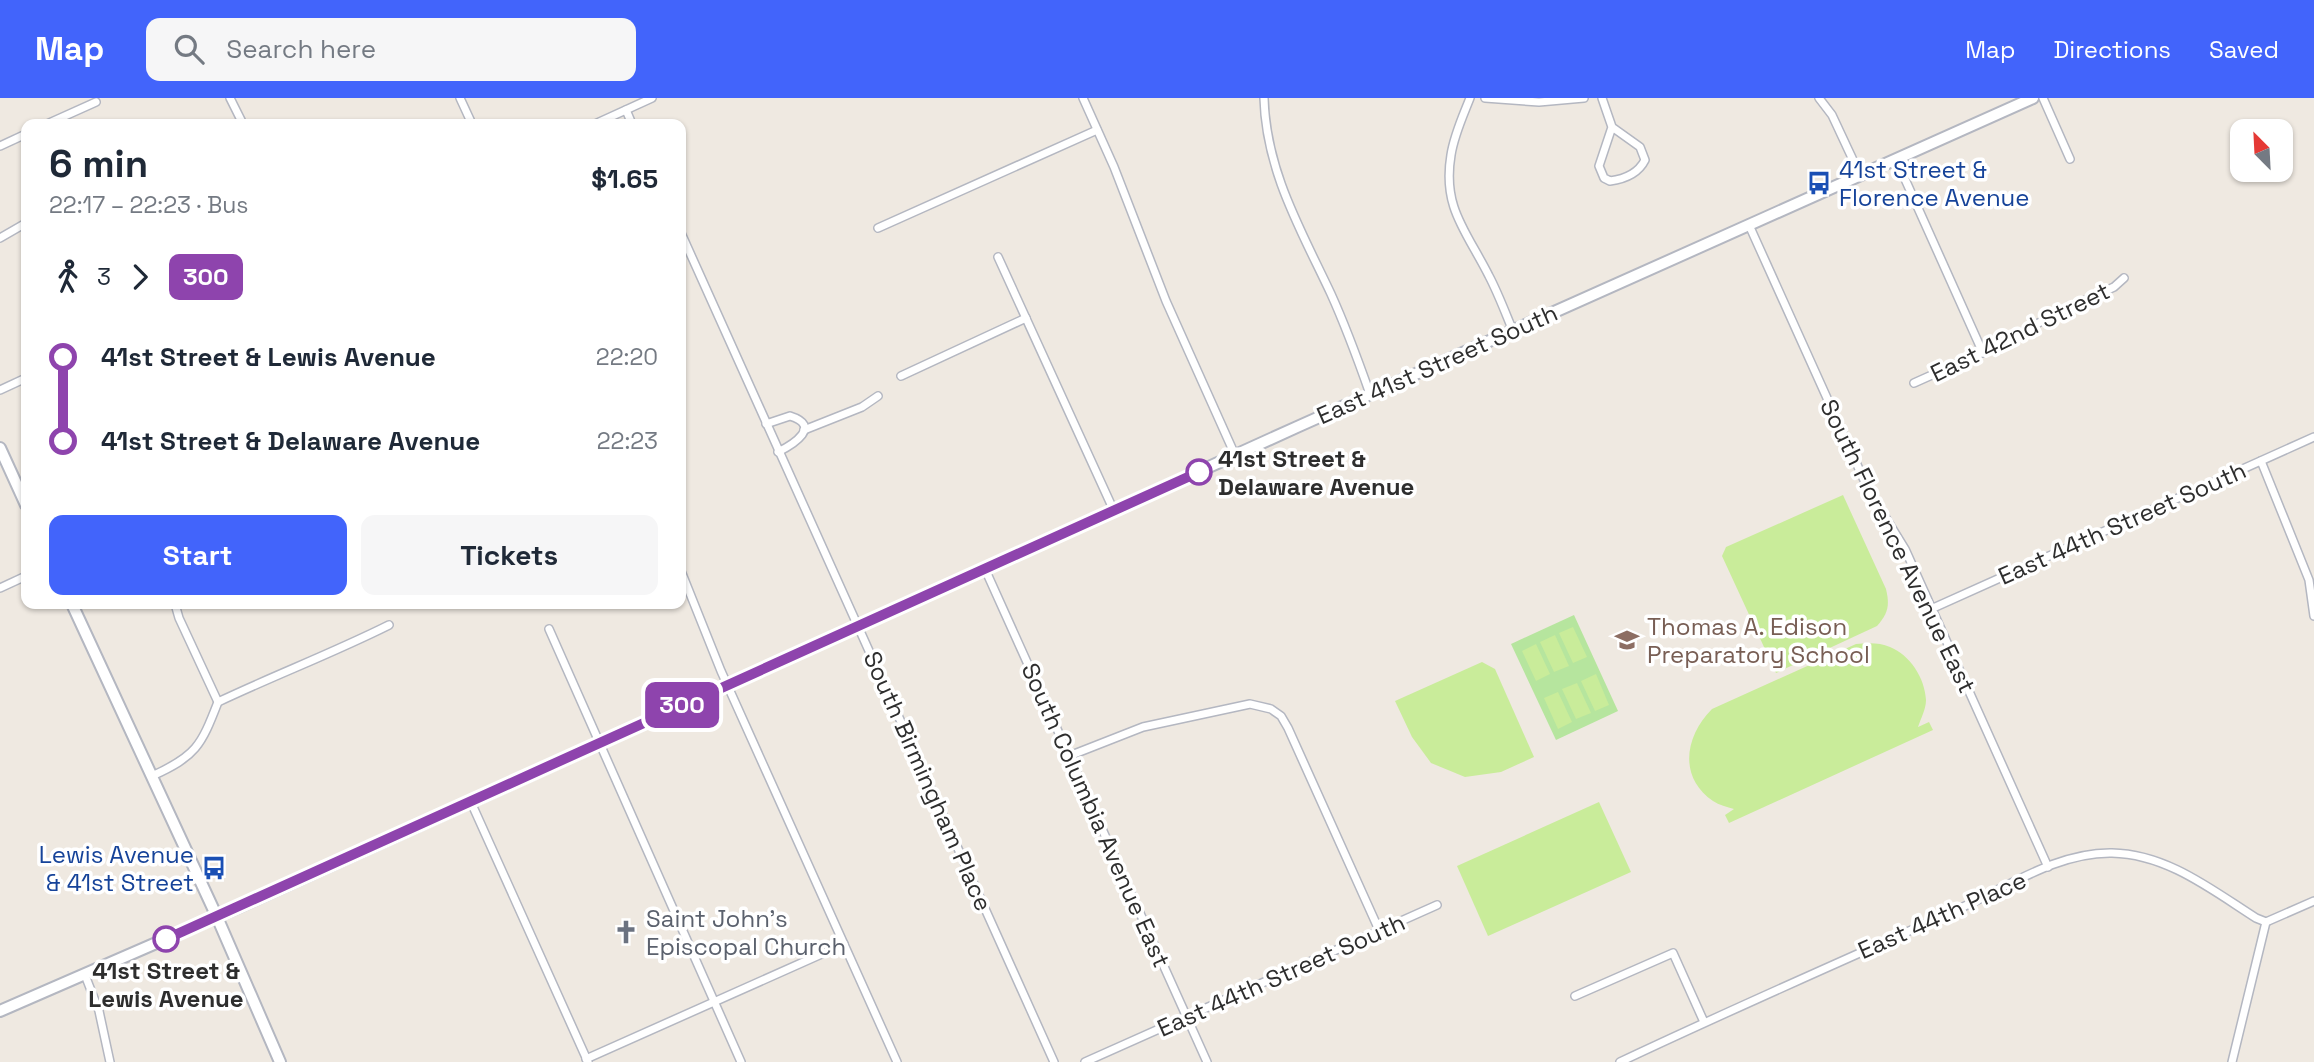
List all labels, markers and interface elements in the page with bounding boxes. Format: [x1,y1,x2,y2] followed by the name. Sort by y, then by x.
[146,18,636,81] search box
[35,28,104,70] text: Map
[170,30,208,68] icon: search
[226,32,376,66] text: Search here
[1965,34,2015,65] text: Map
[2053,34,2171,65] text: Directions
[2209,34,2279,65] text: Saved
[2230,119,2292,182] north arrow
[2230,119,2293,182] map controls
[49,140,148,188] text: 6 min
[1839,154,2029,213] place label: 41st Street & Florence Avenue
[591,162,658,196] text: $1.65
[1805,169,1833,197] bus stop icon: 41st Street & Florence Avenue
[49,190,248,220] text: 22:17 – 22:23 · Bus
[49,258,87,296] icon: walk
[121,258,159,296] icon: forward
[183,261,229,292] text: 300
[97,262,111,292] text: 3
[1925,275,2115,389] street label: East 42nd Street
[1312,297,1562,431] street label: East 41st Street South
[101,340,436,374] text: 41st Street & Lewis Avenue
[596,342,658,372] text: 22:20
[1813,394,1983,698] street label: South Florence Avenue East
[101,424,480,458] text: 41st Street & Delaware Avenue
[597,426,658,456] text: 22:23
[1218,443,1414,502] place label: 41st Street & Delaware Avenue
[1993,454,2251,592] street label: East 44th Street South
[1186,459,1212,485] marker: 41st Street & Delaware Avenue
[49,515,347,595] button: Start
[361,515,658,595] button: Tickets
[1647,611,1870,670] place label: Thomas A. Edison Preparatory School
[1613,626,1641,654] school or university icon: Thomas A. Edison Preparatory School
[857,646,999,916] street label: South Birmingham Place
[1015,658,1177,972] street label: South Columbia Avenue East
[642,682,722,728] line badge: 300
[659,689,705,720] text: 300
[39,839,194,898] place label: Lewis Avenue & 41st Street
[200,854,228,882] bus stop icon: Lewis Avenue & 41st Street
[1853,864,2031,966] street label: East 44th Place
[646,903,846,962] place label: Saint John's Episcopal Church
[1152,906,1410,1044] street label: East 44th Street South
[612,918,640,946] church icon: Saint John's Episcopal Church
[153,926,179,952] marker: 41st Street & Lewis Avenue
[88,955,244,1014] place label: 41st Street & Lewis Avenue

